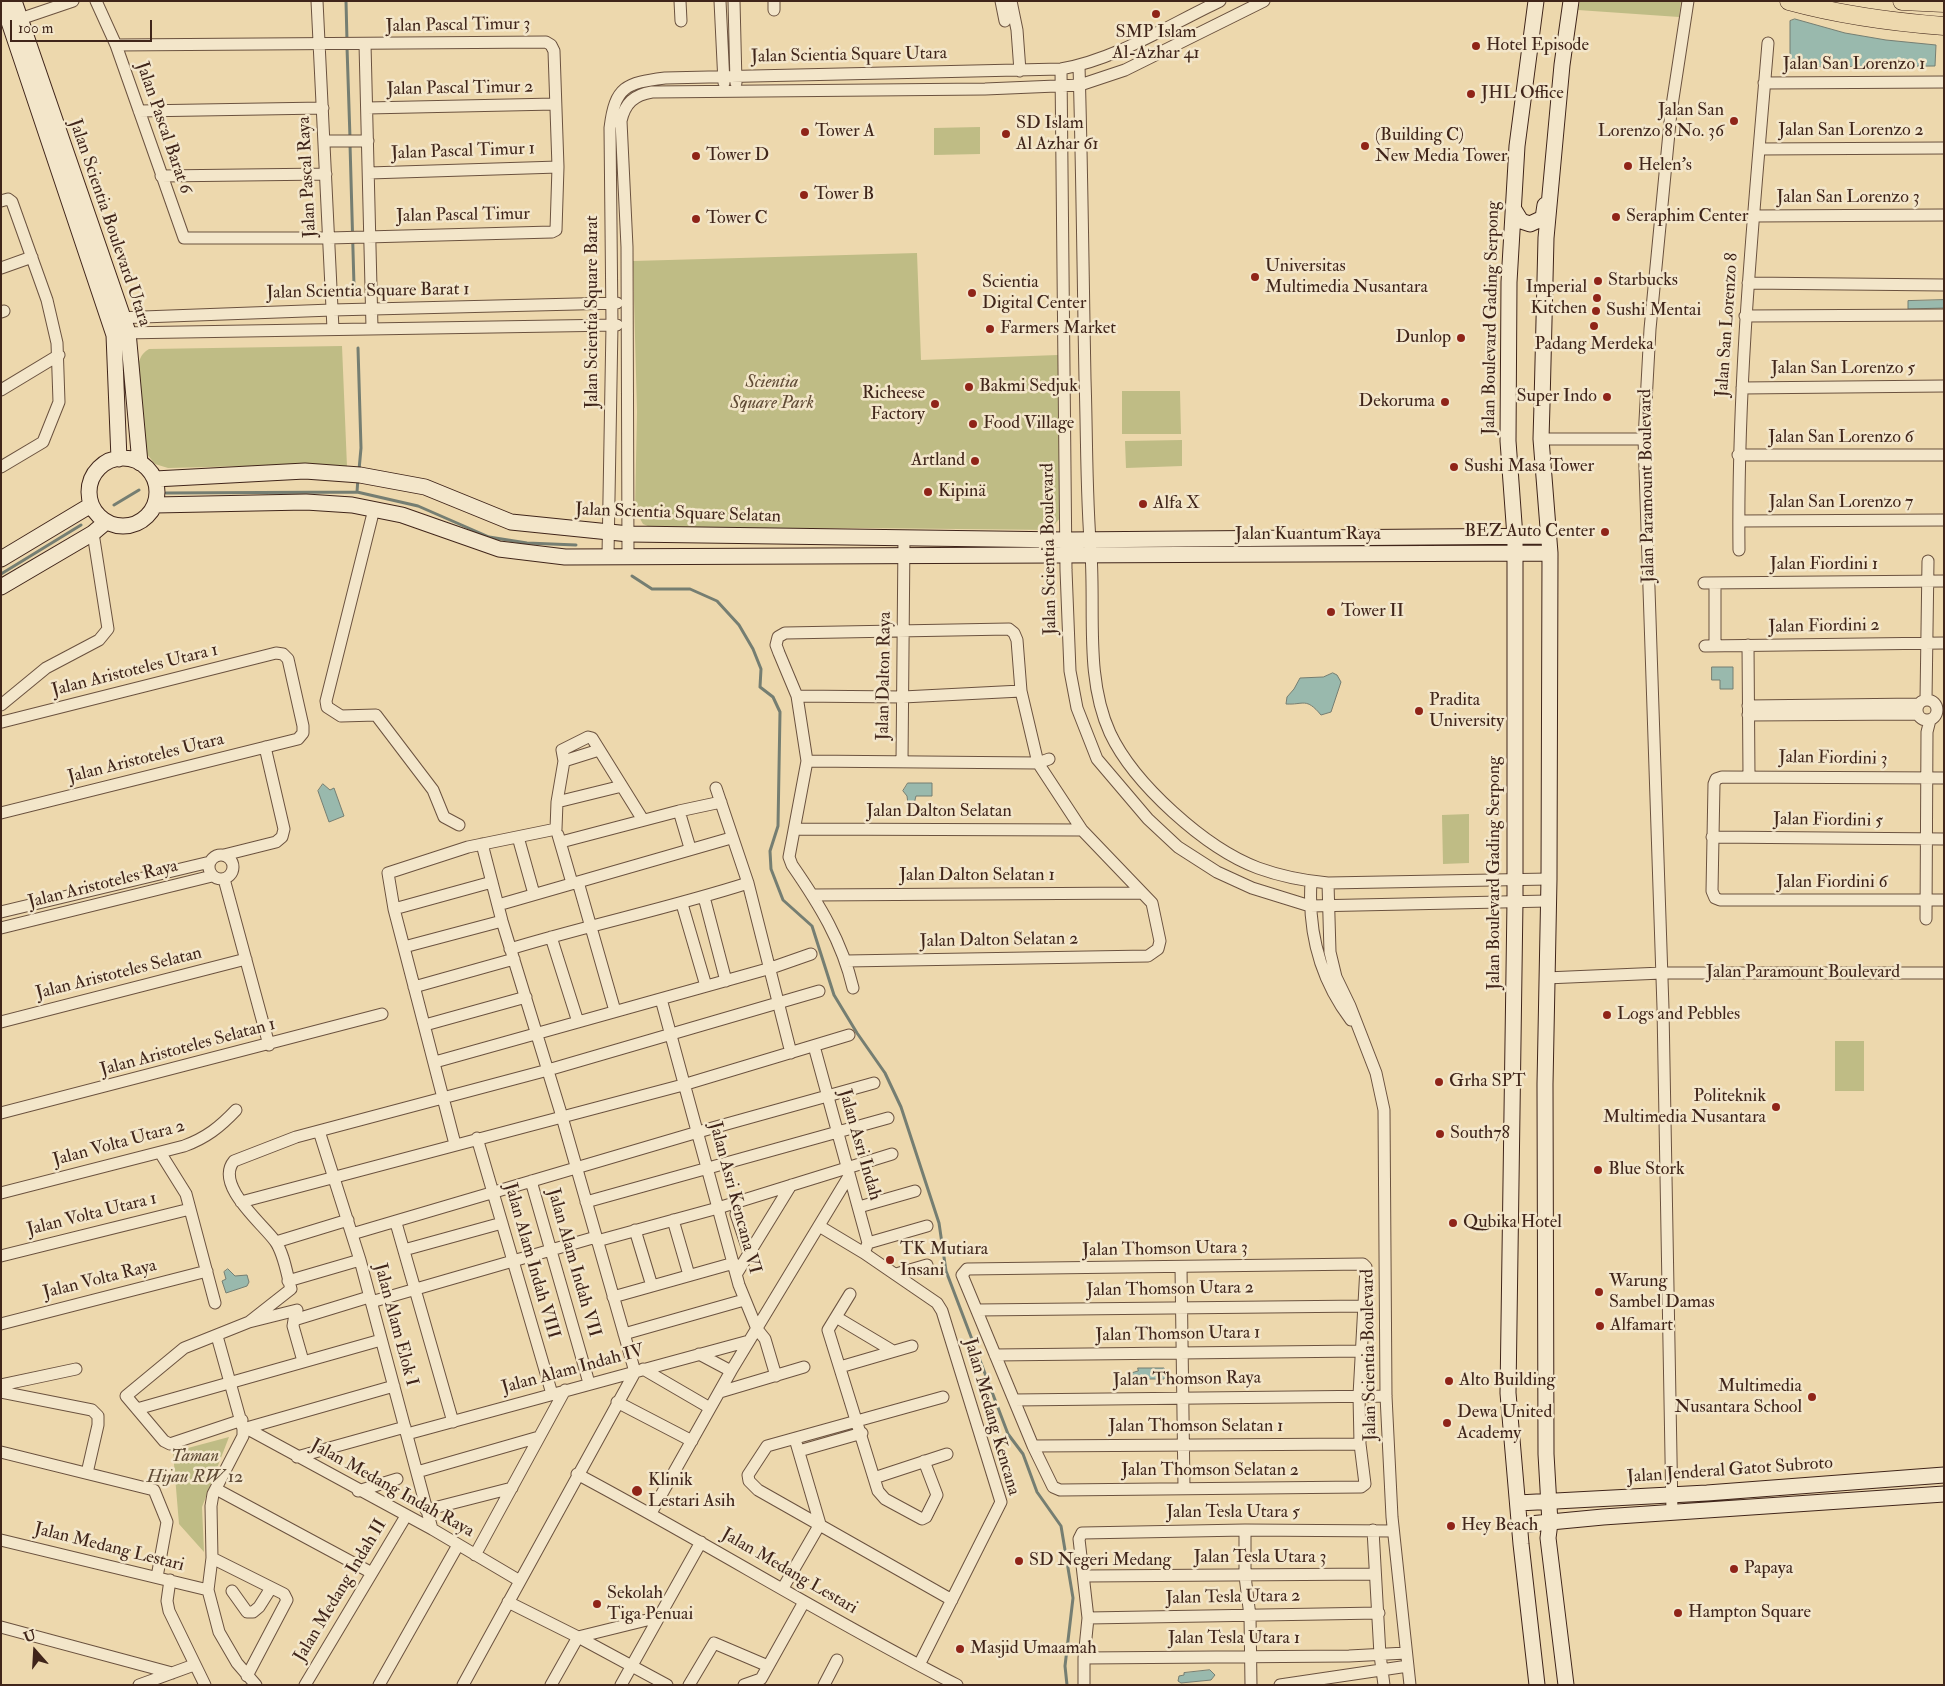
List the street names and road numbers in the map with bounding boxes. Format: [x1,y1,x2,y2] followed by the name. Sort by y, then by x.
[386,14,530,38] street label: Jalan Pascal Timur 3
[751,43,947,69] street label: Jalan Scientia Square Utara
[1783,54,1925,76] street label: Jalan San Lorenzo 1
[130,59,196,197] street label: Jalan Pascal Barat 6
[386,77,534,101] street label: Jalan Pascal Timur 2
[63,116,155,330] street label: Jalan Scientia Boulevard Utara
[294,116,322,238] street label: Jalan Pascal Raya
[1778,120,1924,142] street label: Jalan San Lorenzo 2
[391,139,535,165] street label: Jalan Pascal Timur 1
[1776,187,1920,209] street label: Jalan San Lorenzo 3
[1479,201,1505,435] street label: Jalan Boulevard Gading Serpong
[396,204,530,228] street label: Jalan Pascal Timur
[582,215,604,409] street label: Jalan Scientia Square Barat
[1712,252,1744,398] street label: Jalan San Lorenzo 8
[266,279,470,305] street label: Jalan Scientia Square Barat 1
[1771,358,1915,380] street label: Jalan San Lorenzo 5
[1636,389,1660,583] street label: Jalan Paramount Boulevard
[1768,427,1914,449] street label: Jalan San Lorenzo 6
[1038,463,1062,635] street label: Jalan Scientia Boulevard
[1769,492,1913,514] street label: Jalan San Lorenzo 7
[575,500,781,528] street label: Jalan Scientia Square Selatan
[1235,524,1381,546] street label: Jalan Kuantum Raya
[1770,554,1878,576] street label: Jalan Fiordini 1
[873,611,897,741] street label: Jalan Dalton Raya
[1768,615,1880,639] street label: Jalan Fiordini 2
[50,640,220,702] street label: Jalan Aristoteles Utara 1
[66,729,226,789] street label: Jalan Aristoteles Utara
[1778,747,1888,771] street label: Jalan Fiordini 3
[1484,756,1506,990] street label: Jalan Boulevard Gading Serpong
[866,801,1012,823] street label: Jalan Dalton Selatan
[1773,809,1883,833] street label: Jalan Fiordini 5
[26,856,180,914] street label: Jalan Aristoteles Raya
[899,865,1055,887] street label: Jalan Dalton Selatan 1
[1776,872,1888,894] street label: Jalan Fiordini 6
[920,929,1078,953] street label: Jalan Dalton Selatan 2
[34,943,204,1005] street label: Jalan Aristoteles Selatan
[1706,962,1900,984] street label: Jalan Paramount Boulevard
[98,1014,278,1082] street label: Jalan Aristoteles Selatan 1
[833,1087,885,1203] street label: Jalan Asri Indah
[51,1116,187,1172] street label: Jalan Volta Utara 2
[703,1120,765,1276] street label: Jalan Asri Kencana VI
[498,1181,564,1341] street label: Jalan Alam Indah VIII
[541,1186,605,1340] street label: Jalan Alam Indah VII
[25,1188,159,1242] street label: Jalan Volta Utara 1
[1082,1238,1248,1262] street label: Jalan Thomson Utara 3
[41,1255,159,1305] street label: Jalan Volta Raya
[368,1261,422,1389] street label: Jalan Alam Elok I
[1358,1269,1382,1441] street label: Jalan Scientia Boulevard
[1086,1278,1254,1302] street label: Jalan Thomson Utara 2
[1095,1323,1261,1347] street label: Jalan Thomson Utara 1
[958,1336,1024,1498] street label: Jalan Medang Kencana
[499,1341,647,1399] street label: Jalan Alam Indah IV
[1113,1368,1261,1392] street label: Jalan Thomson Raya
[1108,1416,1284,1438] street label: Jalan Thomson Selatan 1
[306,1435,478,1543] street label: Jalan Medang Indah Raya
[1626,1453,1834,1489] street label: Jalan Jenderal Gatot Subroto
[1121,1460,1299,1482] street label: Jalan Thomson Selatan 2
[1166,1502,1300,1524] street label: Jalan Tesla Utara 5
[290,1516,392,1666] street label: Jalan Medang Indah II
[32,1519,186,1577] street label: Jalan Medang Lestari
[717,1524,861,1620] street label: Jalan Medang Lestari
[1194,1547,1326,1569] street label: Jalan Tesla Utara 3
[1165,1586,1301,1610] street label: Jalan Tesla Utara 2
[1168,1628,1300,1650] street label: Jalan Tesla Utara 1

